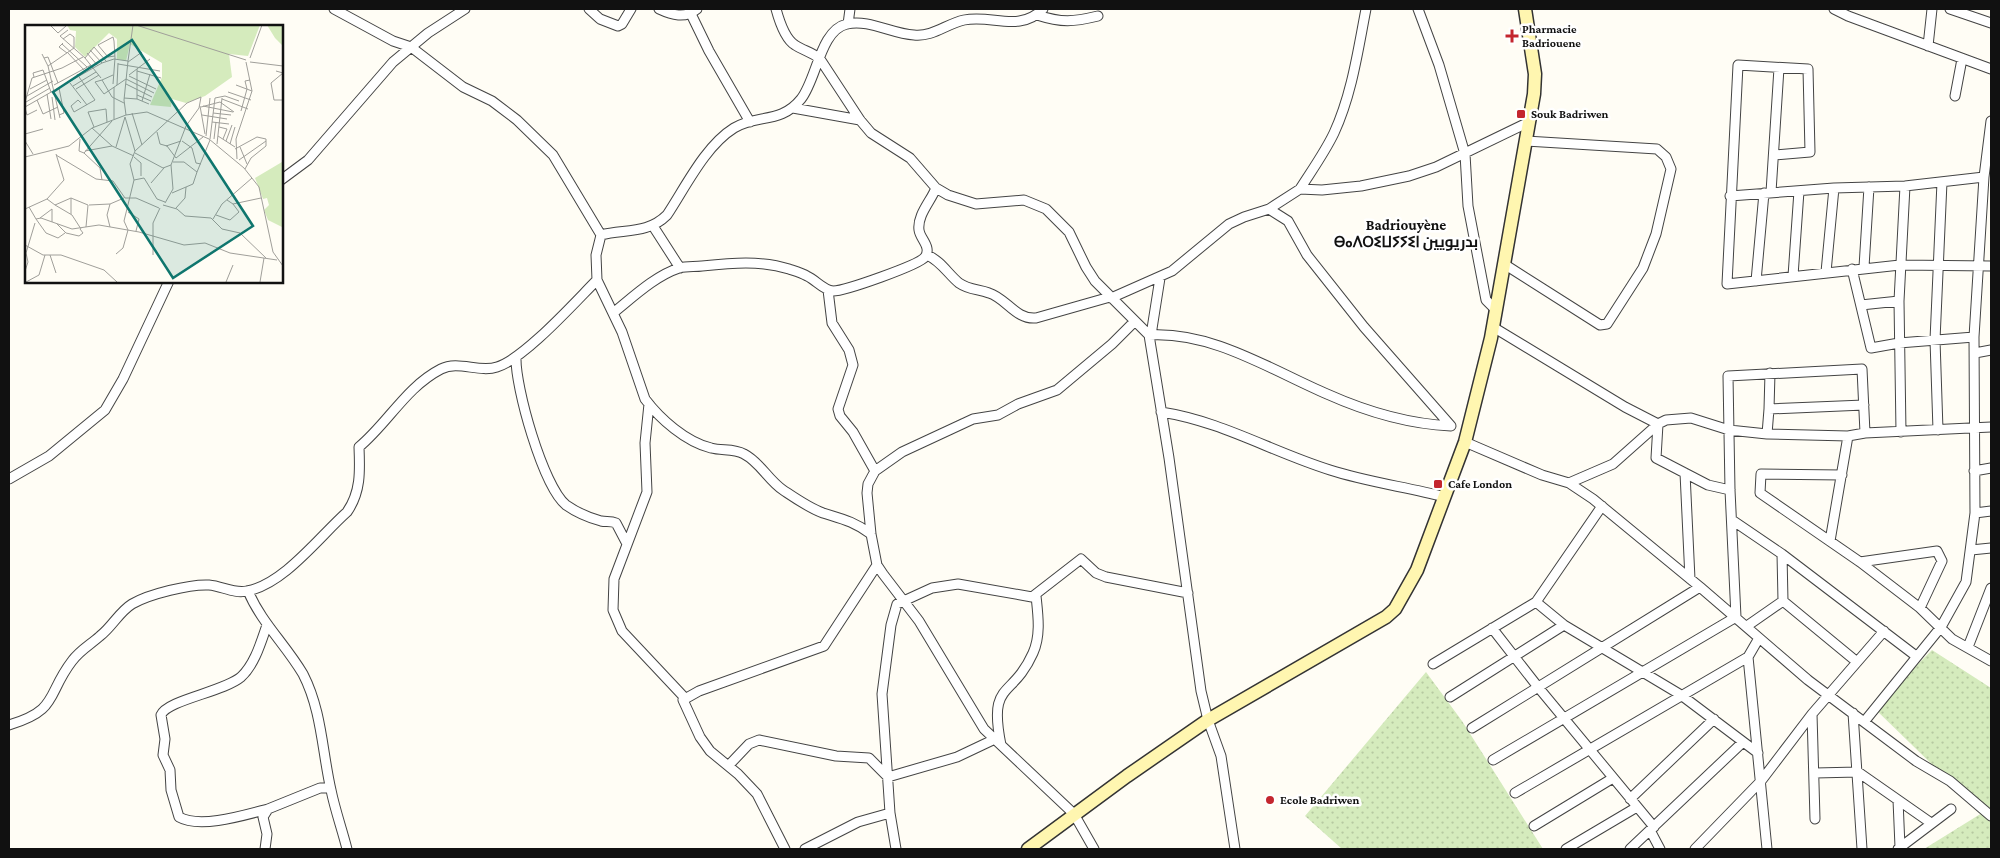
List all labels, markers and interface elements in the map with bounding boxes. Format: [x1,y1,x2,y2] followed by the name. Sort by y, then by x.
[1522,22,1581,50] place label: Pharmacie Badriouene
[25,25,282,282] inset map
[1506,30,1518,42] marker: Pharmacie Badriouene
[1531,107,1609,121] place label: Souk Badriwen
[1515,108,1527,120] marker: Souk Badriwen
[1334,217,1478,251] district label: Badriouyène ⴱⴰⴷⵔⵉⵡⵢⵢⵉⵏ بدريويين
[1448,477,1512,491] place label: Cafe London
[1432,478,1444,490] marker: Cafe London
[1280,793,1359,807] place label: Ecole Badriwen
[1264,794,1276,806] marker: Ecole Badriwen

